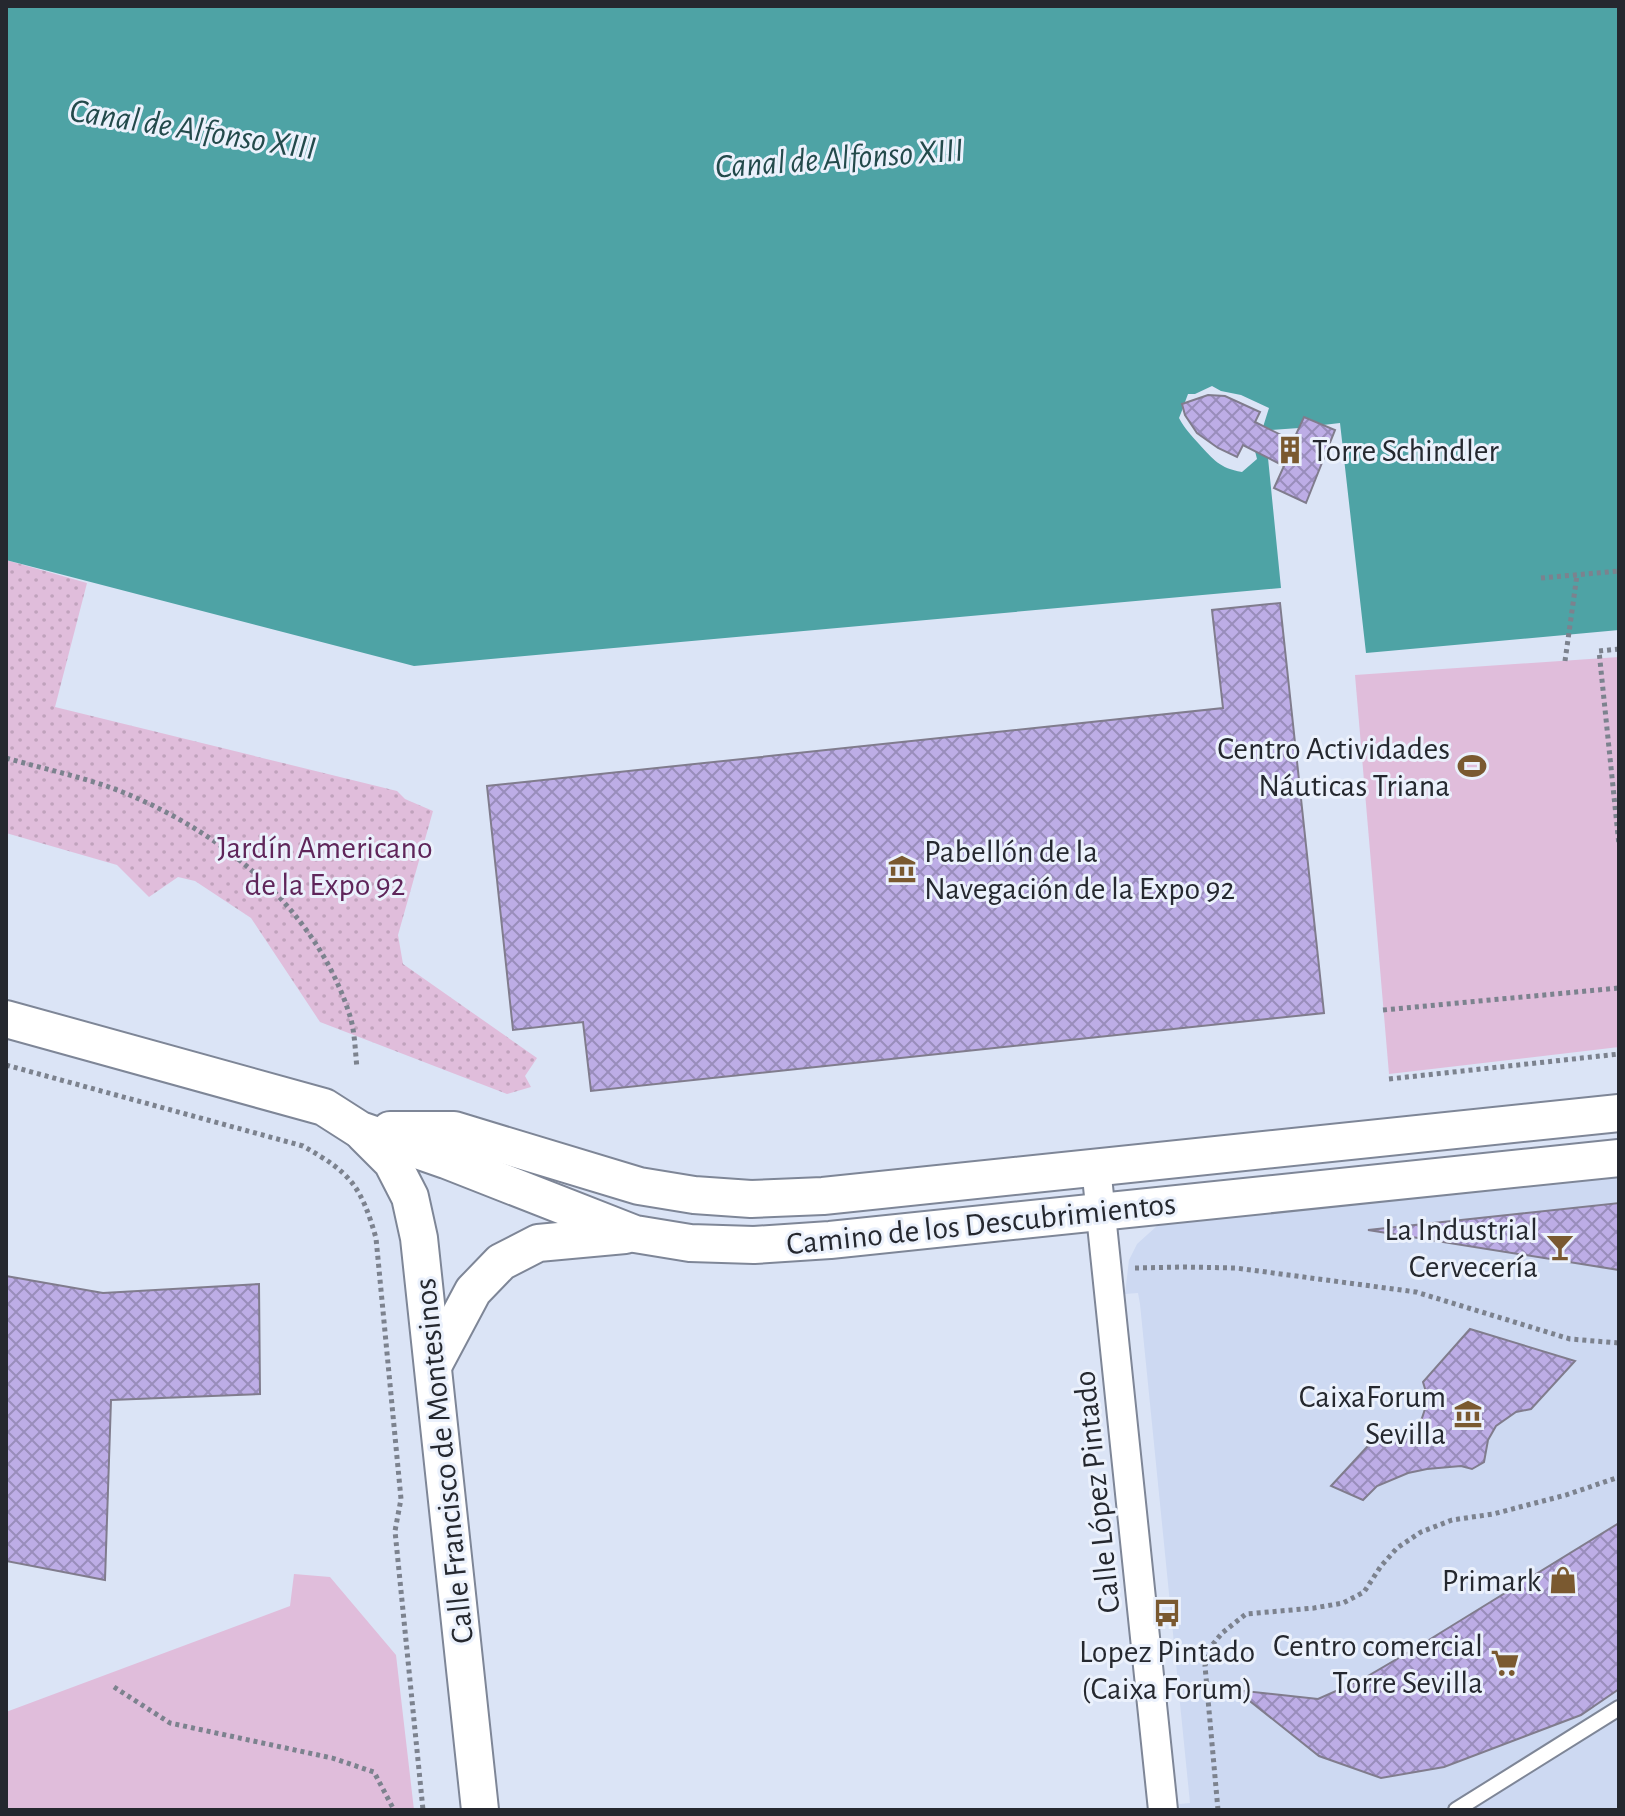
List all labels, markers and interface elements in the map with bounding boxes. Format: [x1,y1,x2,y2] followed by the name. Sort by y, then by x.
[67,94,318,166] water label: Canal de Alfonso XIII
[714,133,964,185] water label: Canal de Alfonso XIII
[1275,435,1305,465] building icon: Torre Schindler
[1312,435,1500,467] place label: Torre Schindler
[1217,733,1450,802] place label: Centro Actividades Náuticas Triana
[1457,751,1487,781] sports icon: Centro Actividades Náuticas Triana
[217,832,433,901] park label: Jardín Americano de la Expo 92
[924,836,1235,905] place label: Pabellón de la Navegación de la Expo 92
[887,854,917,884] museum icon: Pabellón de la Navegación de la Expo 92
[785,1188,1177,1260] street label: Camino de los Descubrimientos
[1384,1214,1538,1283] place label: La Industrial Cervecería
[1545,1232,1575,1262] bar icon: La Industrial Cervecería
[409,1276,479,1645] street label: Calle Francisco de Montesinos
[1068,1369,1126,1615] street label: Calle López Pintado
[1299,1381,1446,1450] place label: CaixaForum Sevilla
[1453,1399,1483,1429] museum icon: CaixaForum Sevilla
[1442,1565,1541,1597] place label: Primark
[1548,1565,1578,1595] shop icon: Primark
[1152,1598,1182,1628] bus stop icon: Lopez Pintado (Caixa Forum)
[1273,1630,1483,1699] place label: Centro comercial Torre Sevilla
[1079,1636,1255,1705] place label: Lopez Pintado (Caixa Forum)
[1490,1648,1520,1678] supermarket icon: Centro comercial Torre Sevilla

